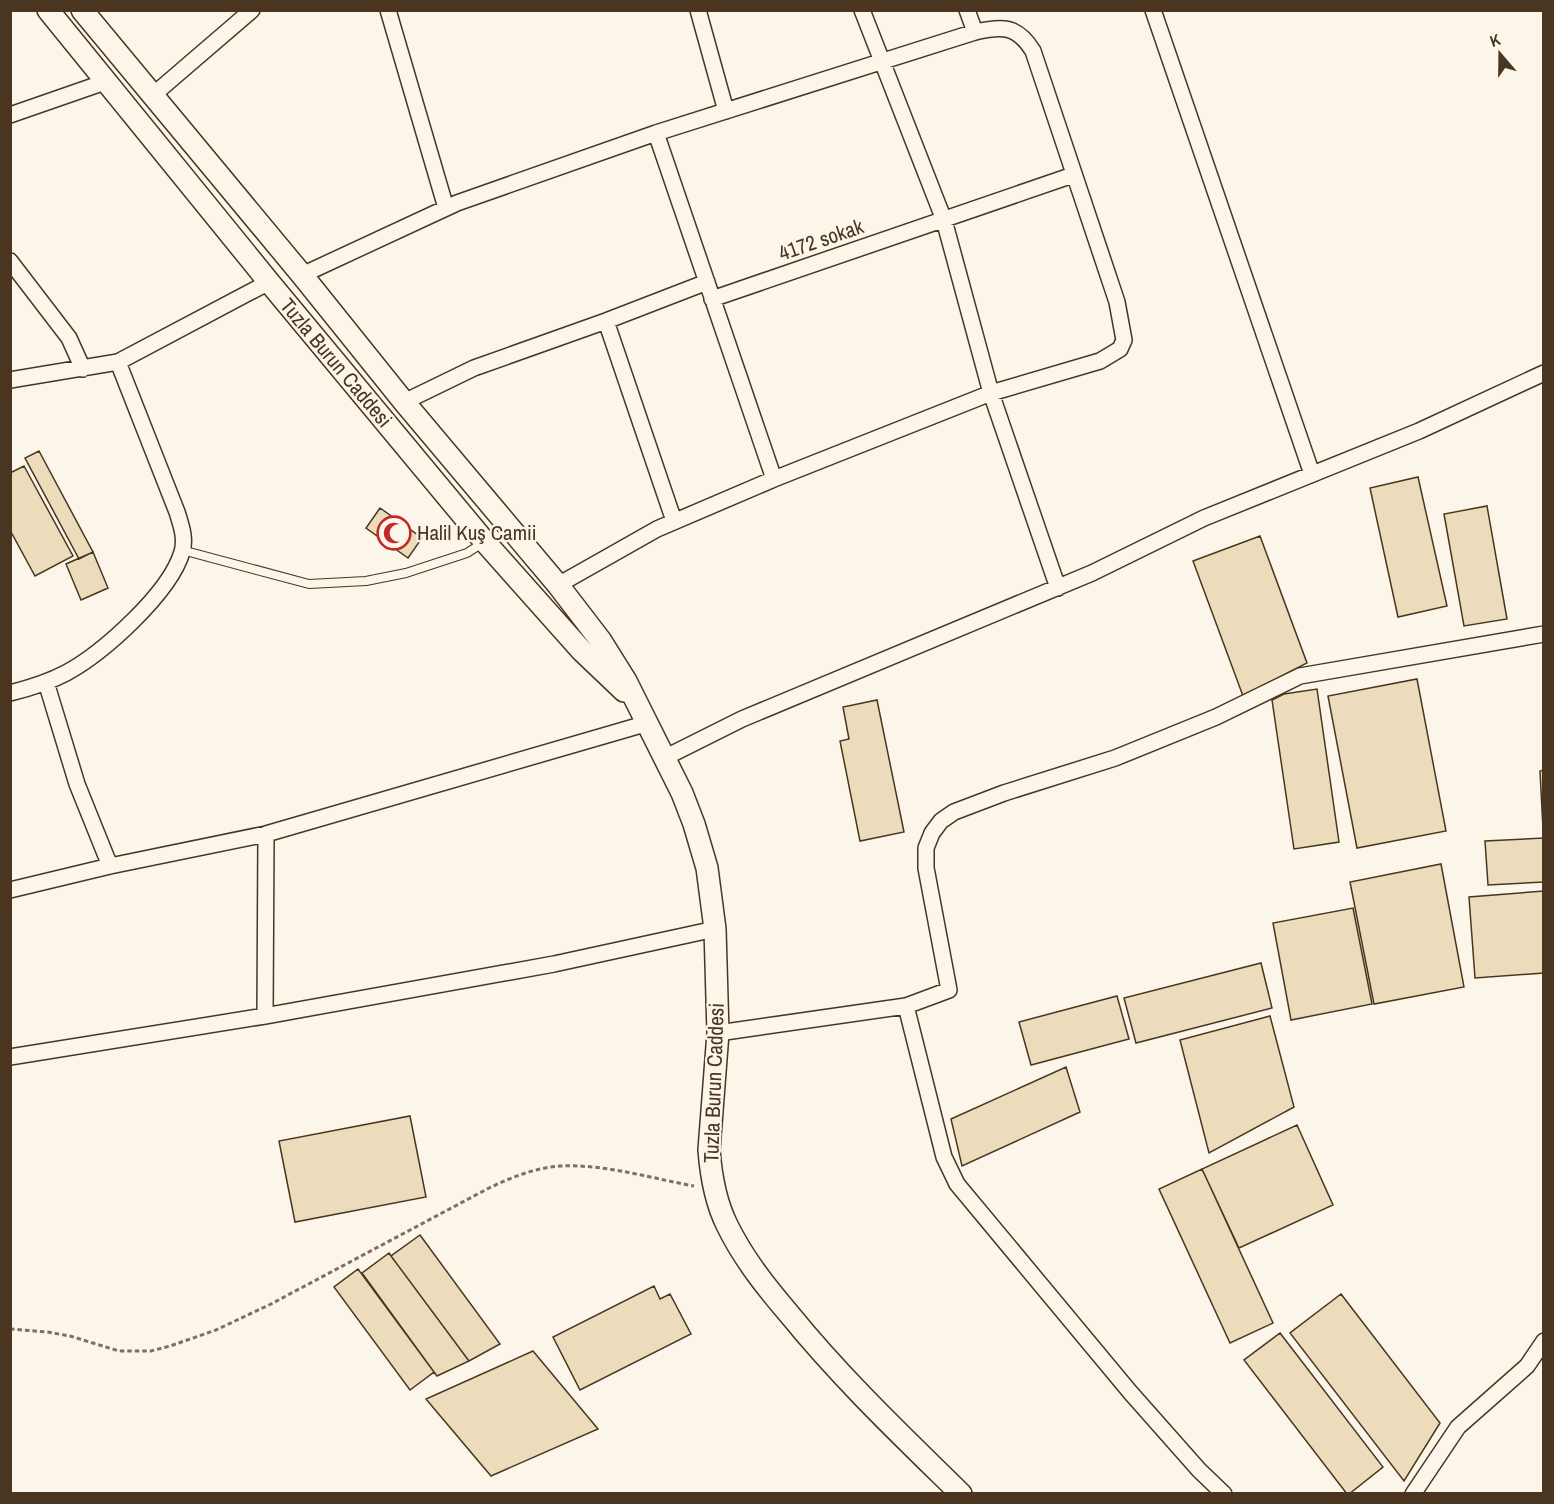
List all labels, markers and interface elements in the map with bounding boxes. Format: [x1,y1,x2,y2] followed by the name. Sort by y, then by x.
[1470,24,1530,84] north arrow
[1487,28,1504,52] text: K
[774,211,868,268] street label: 4172 sokak
[274,292,399,433] street label: Tuzla Burun Caddesi
[376,515,412,551] mosque icon: Halil Kuş Camii
[417,518,537,547] place label: Halil Kuş Camii
[696,1002,731,1164] street label: Tuzla Burun Caddesi

